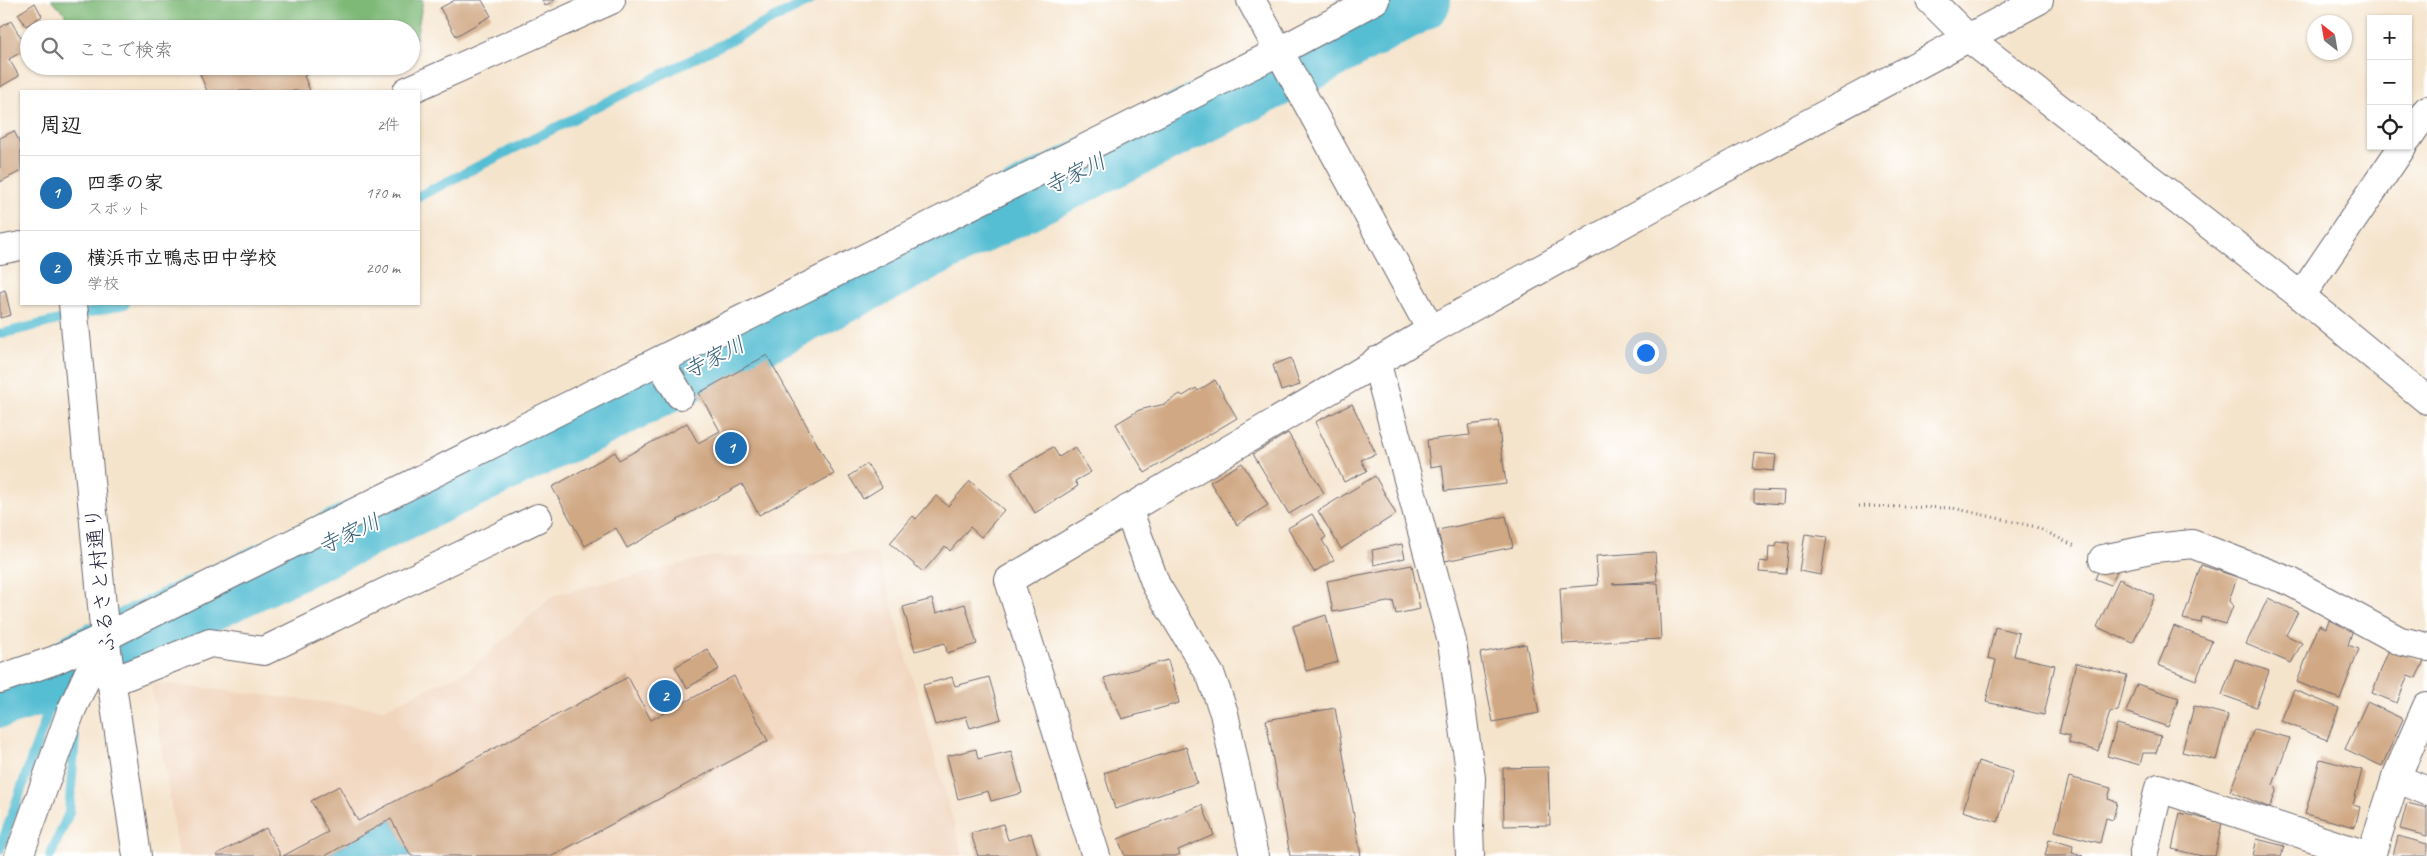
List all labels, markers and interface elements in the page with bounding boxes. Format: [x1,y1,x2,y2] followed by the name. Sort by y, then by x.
[2307,15,2352,60] north arrow
[2367,15,2412,150] map controls
[2367,15,2412,60] button: +
[20,20,420,75] search box
[38,34,66,62] icon: search
[78,38,173,62] text: ここで検索
[2367,60,2412,105] button: −
[2367,105,2412,150] button: locate
[40,112,82,138] text: 周辺
[377,115,400,135] text: 2件
[1039,147,1111,201] water label: 寺家川
[87,171,163,195] text: 四季の家
[52,183,60,203] text: 1
[366,183,400,203] text: 170 m
[87,199,151,219] text: スポット
[87,246,277,270] text: 横浜市立鴨志田中学校
[52,258,60,278] text: 2
[366,258,400,278] text: 200 m
[87,274,119,294] text: 学校
[678,331,750,385] water label: 寺家川
[1633,340,1659,366] your location
[715,429,747,467] pin: 1
[79,506,121,654] street label: ふるさと村通り
[313,507,385,561] water label: 寺家川
[649,677,681,715] pin: 2

